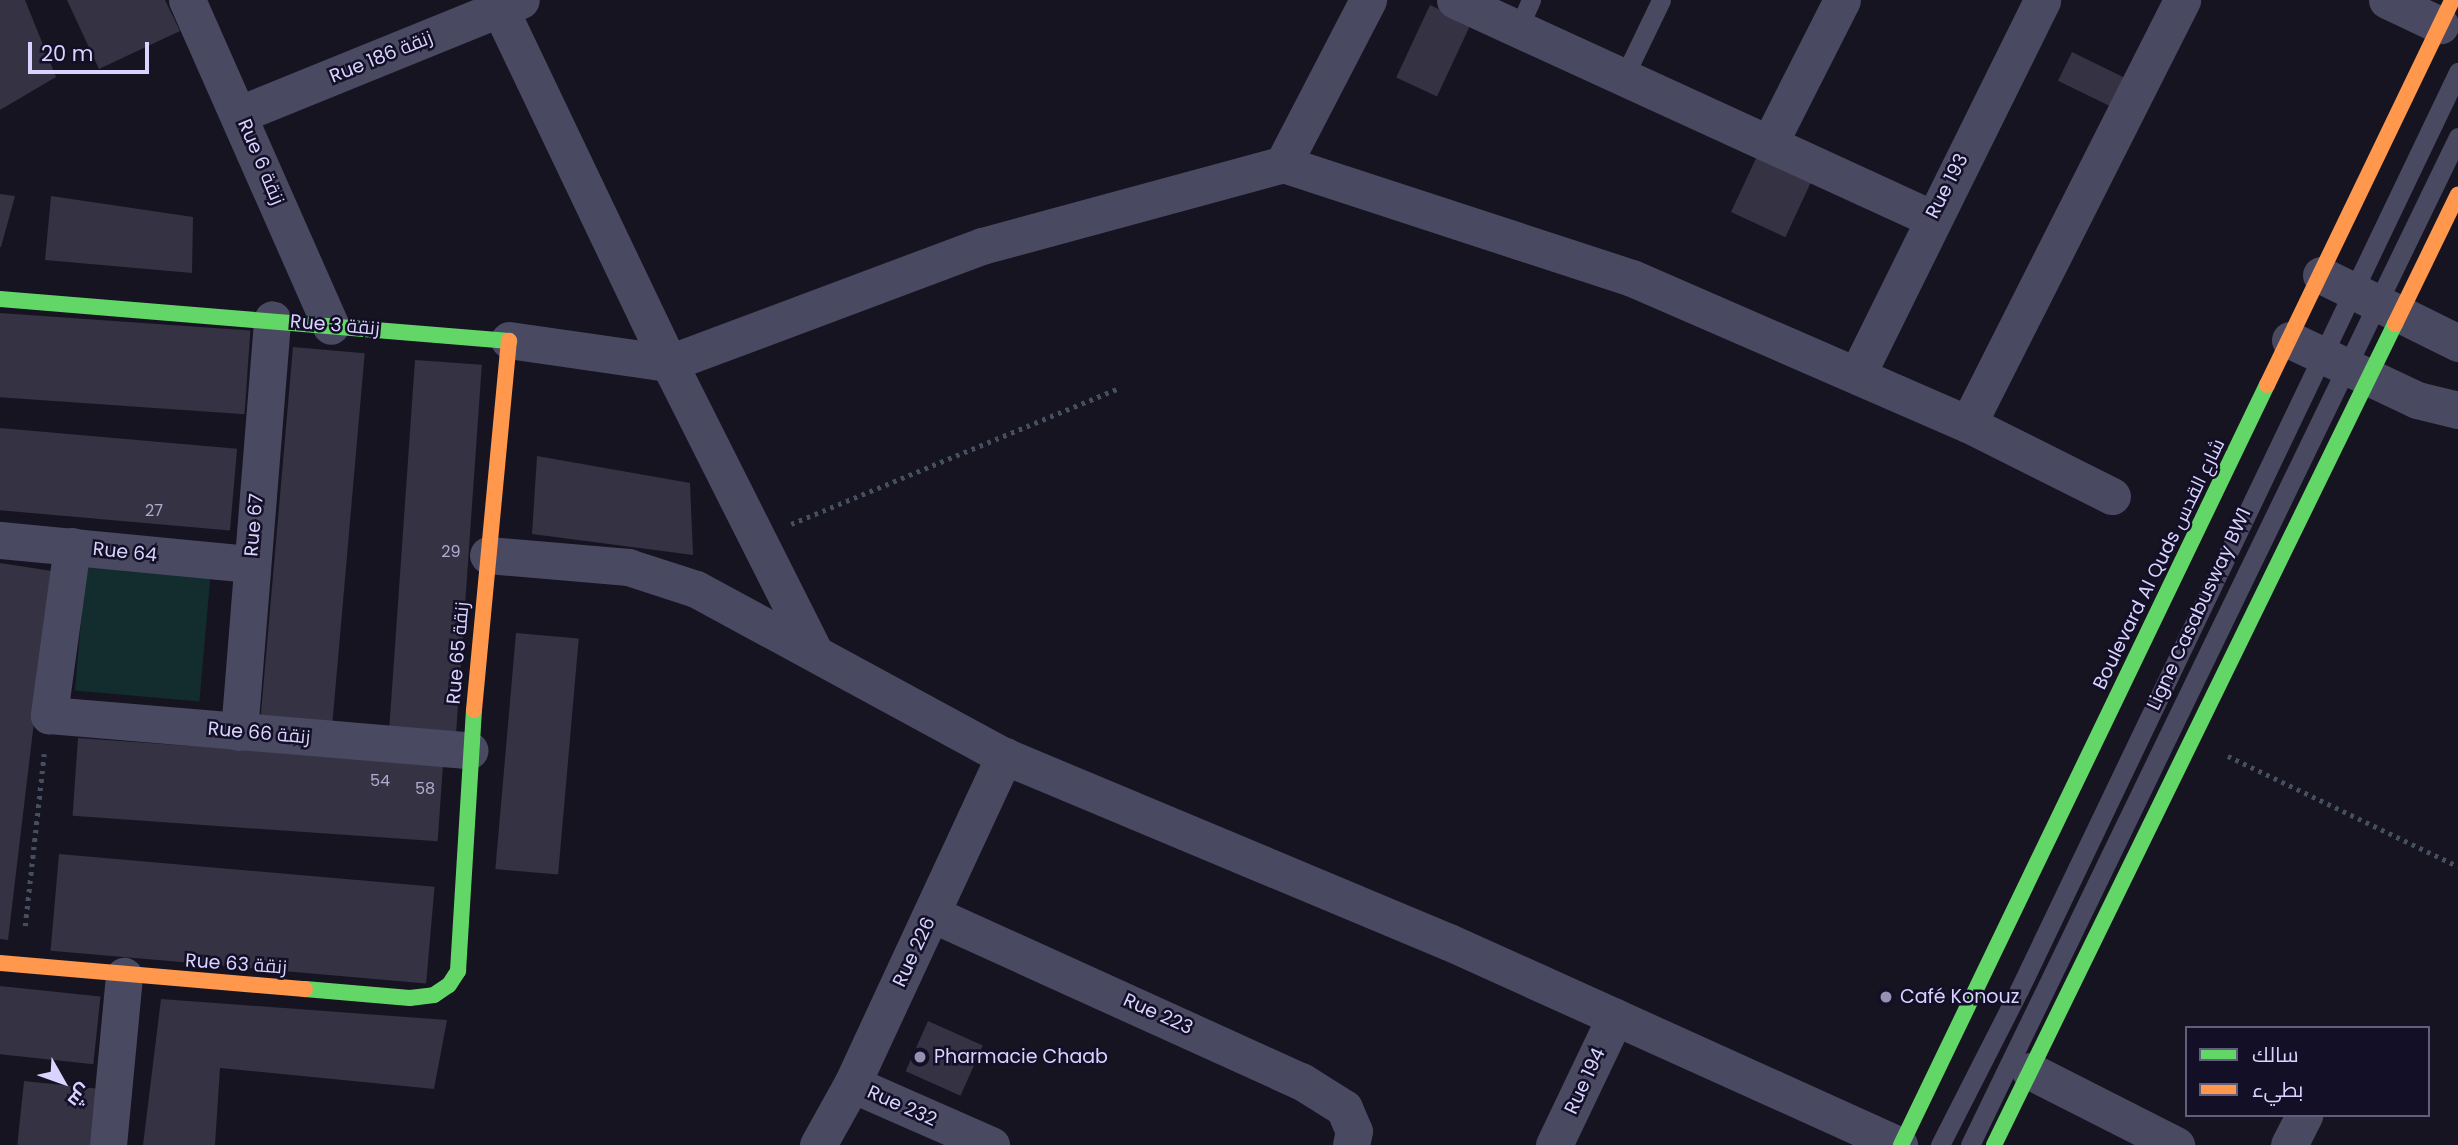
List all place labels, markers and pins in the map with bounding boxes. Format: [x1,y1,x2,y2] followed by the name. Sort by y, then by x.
[1900,986,2019,1008] place label: Café Konouz
[1878,989,1894,1005] marker: Café Konouz
[934,1046,1108,1068] place label: Pharmacie Chaab
[912,1049,928,1065] marker: Pharmacie Chaab

